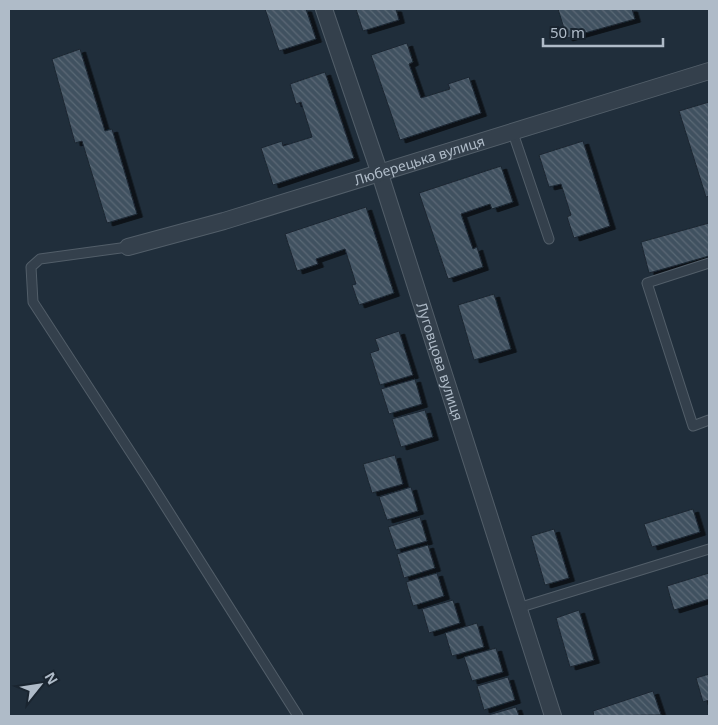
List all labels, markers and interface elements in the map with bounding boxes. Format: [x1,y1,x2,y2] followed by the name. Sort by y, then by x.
[543,15,663,47] scale bar
[550,22,585,42] text: 50 m
[352,131,487,189] street label: Люберецька вулиця
[413,300,468,423] street label: Луговцова вулиця
[15,660,65,710] north arrow
[41,669,63,688] text: N

